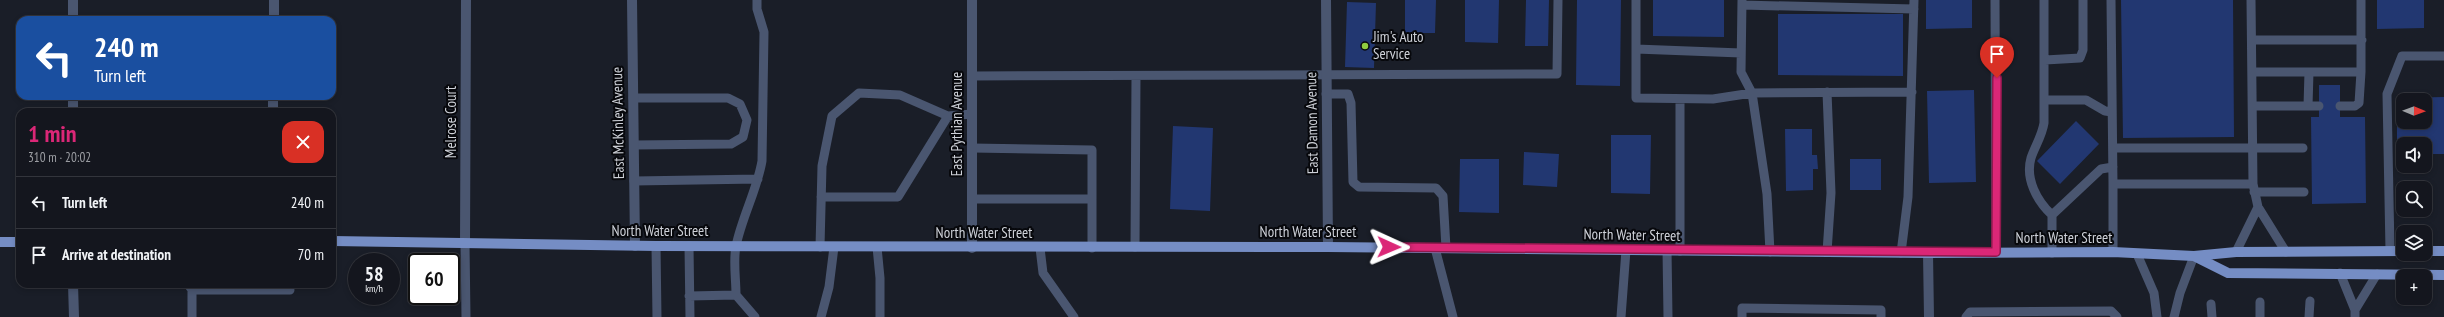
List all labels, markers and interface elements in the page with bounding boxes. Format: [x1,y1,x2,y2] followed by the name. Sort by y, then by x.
[1372,27,1424,63] place label: Jim's Auto Service
[94,28,158,65] text: 240 m
[28,32,80,84] icon: left
[1980,37,2014,78] pin
[1360,41,1370,51] marker: Jim's Auto Service
[1986,43,2008,65] icon: arrive
[94,64,146,87] text: Turn left
[607,67,628,179] street label: East McKinley Avenue
[947,72,966,176] street label: East Pythian Avenue
[1301,72,1322,174] street label: East Damon Avenue
[441,86,460,158] street label: Melrose Court
[2396,93,2432,129] north arrow
[2396,93,2432,305] map controls
[28,118,76,149] text: 1 min
[282,121,324,163] button: close
[2396,137,2432,173] button: sound
[28,149,91,166] text: 310 m · 20:02
[2396,181,2432,217] button: search
[28,192,50,214] icon: left
[62,193,107,212] text: Turn left
[291,193,324,212] text: 240 m
[612,221,708,240] street label: North Water Street
[1260,222,1356,241] street label: North Water Street
[936,223,1032,242] street label: North Water Street
[1583,224,1681,245] street label: North Water Street
[2396,225,2432,261] button: layers
[1368,226,1410,268] position arrow
[2016,228,2112,247] street label: North Water Street
[28,244,50,266] icon: arrive
[62,245,171,264] text: Arrive at destination
[298,245,324,264] text: 70 m
[408,253,460,305] speed limit sign: 60
[364,261,384,287] text: 58
[2396,269,2432,305] button: +
[365,282,383,295] text: km/h

